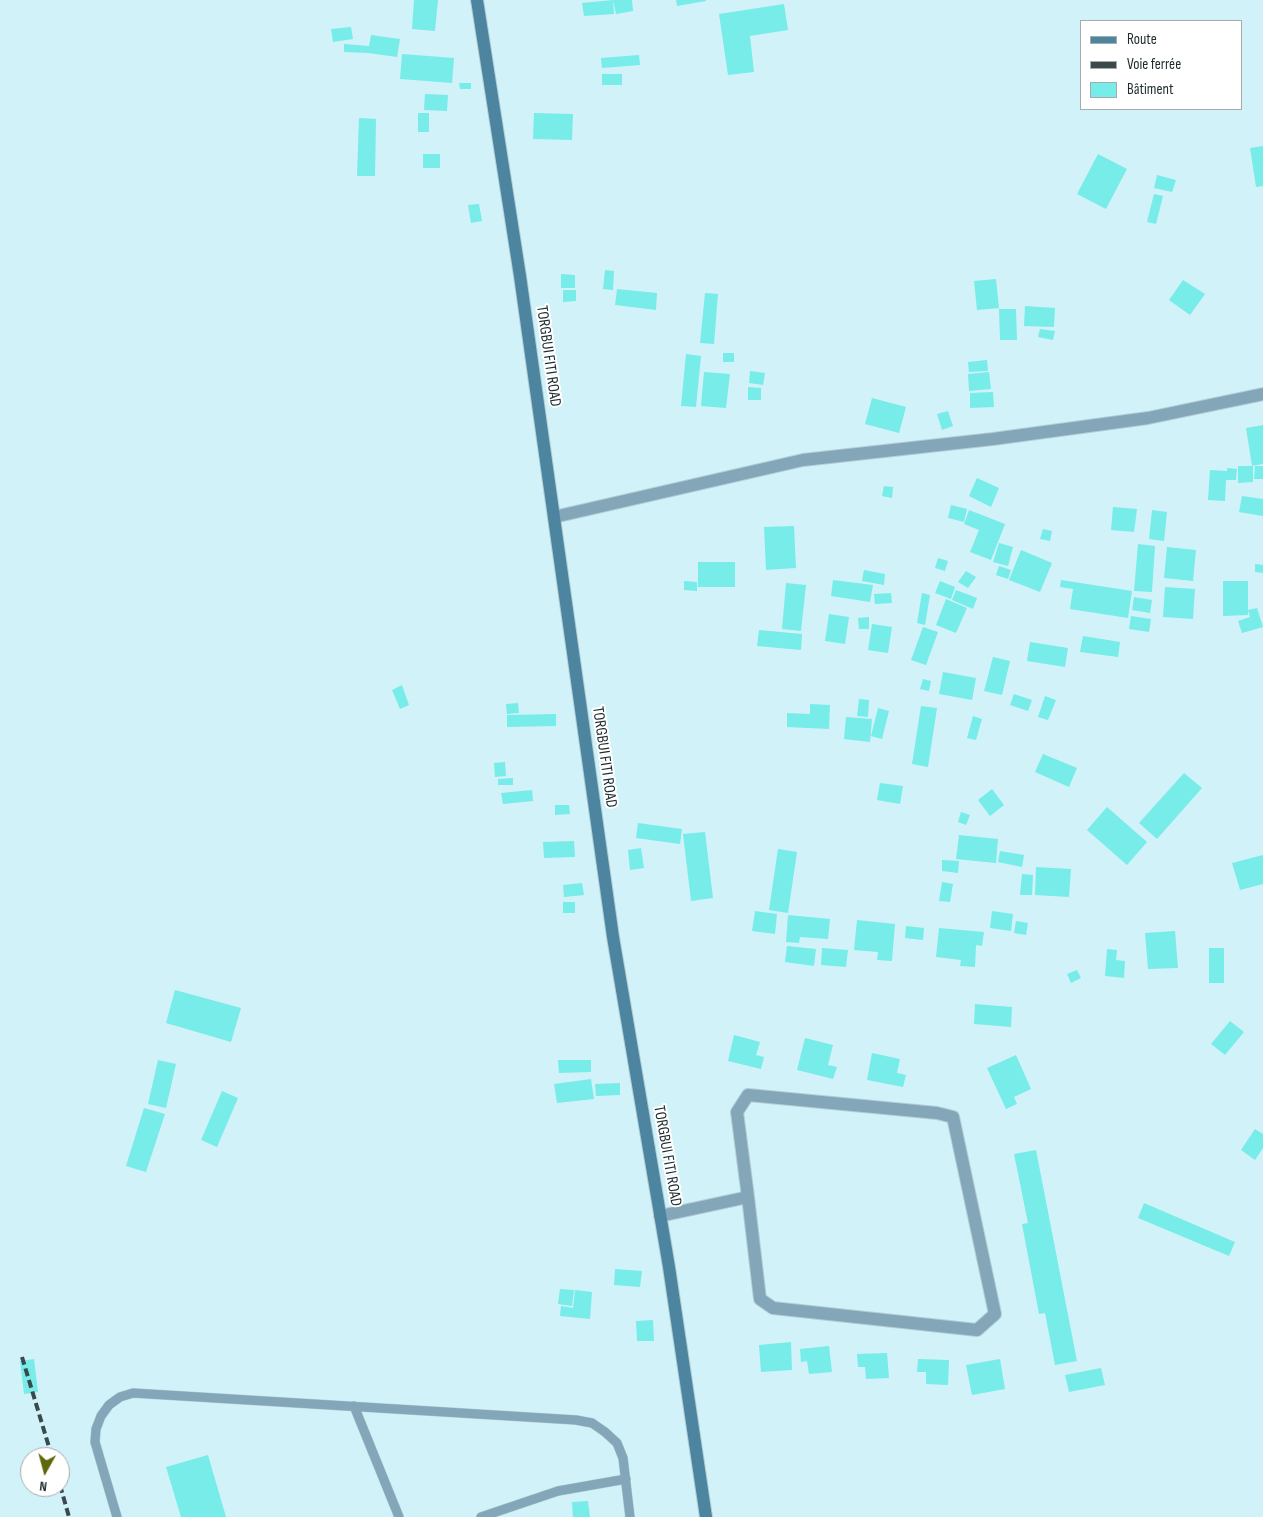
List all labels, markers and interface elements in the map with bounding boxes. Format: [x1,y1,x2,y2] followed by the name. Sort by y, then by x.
[1080,20,1243,110] legend
[1127,30,1157,49] text: Route
[1127,55,1181,74] text: Voie ferrée
[1127,80,1174,99] text: Bâtiment
[531,304,565,408] street label: TORGBUI FITI ROAD
[587,705,621,809] street label: TORGBUI FITI ROAD
[649,1104,685,1208] street label: TORGBUI FITI ROAD
[20,1447,70,1497] north arrow
[38,1478,48,1495] text: N

